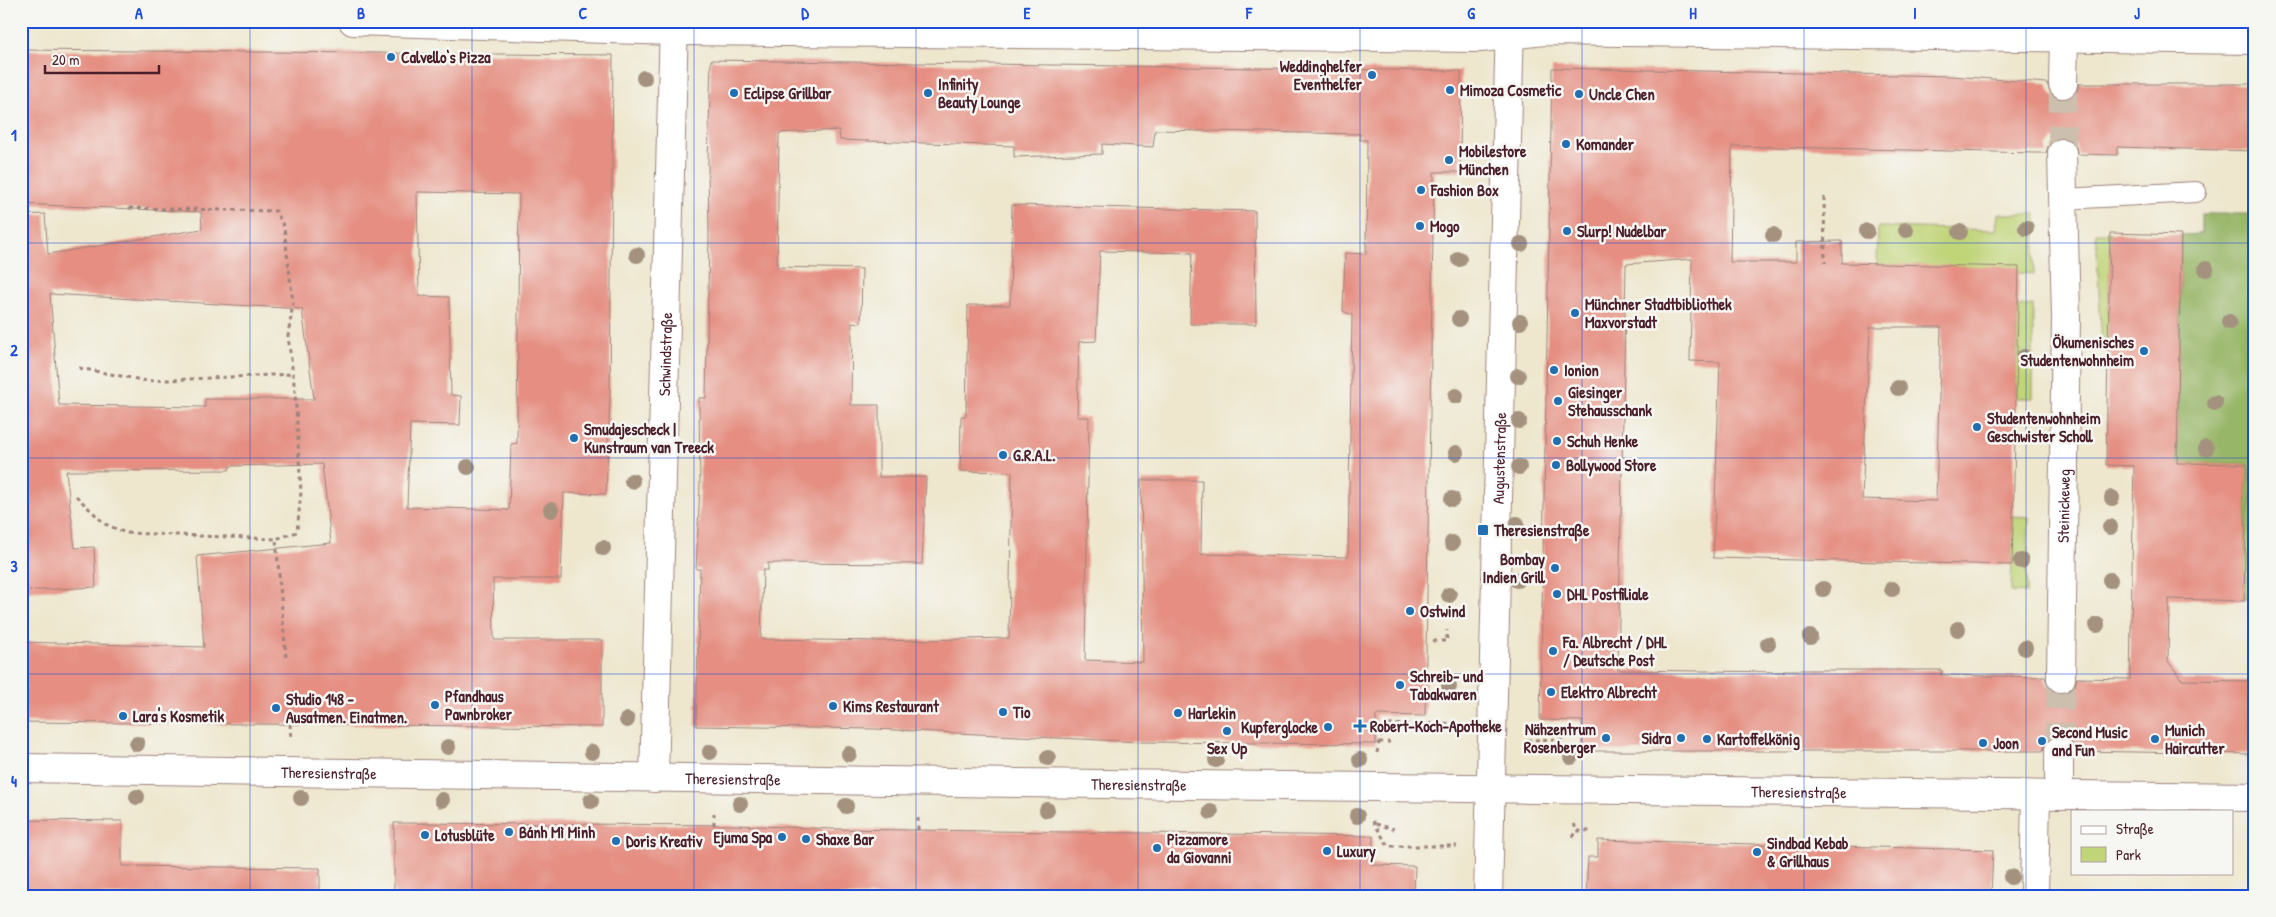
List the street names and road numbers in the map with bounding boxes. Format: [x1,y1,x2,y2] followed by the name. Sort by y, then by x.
[653,311,677,396] street label: Schwindstraße
[1487,411,1511,504] street label: Augustenstraße
[2052,469,2075,543] street label: Steinickeweg
[281,761,378,784] street label: Theresienstraße
[685,767,781,790] street label: Theresienstraße
[1091,773,1187,796] street label: Theresienstraße
[1751,780,1847,803] street label: Theresienstraße

